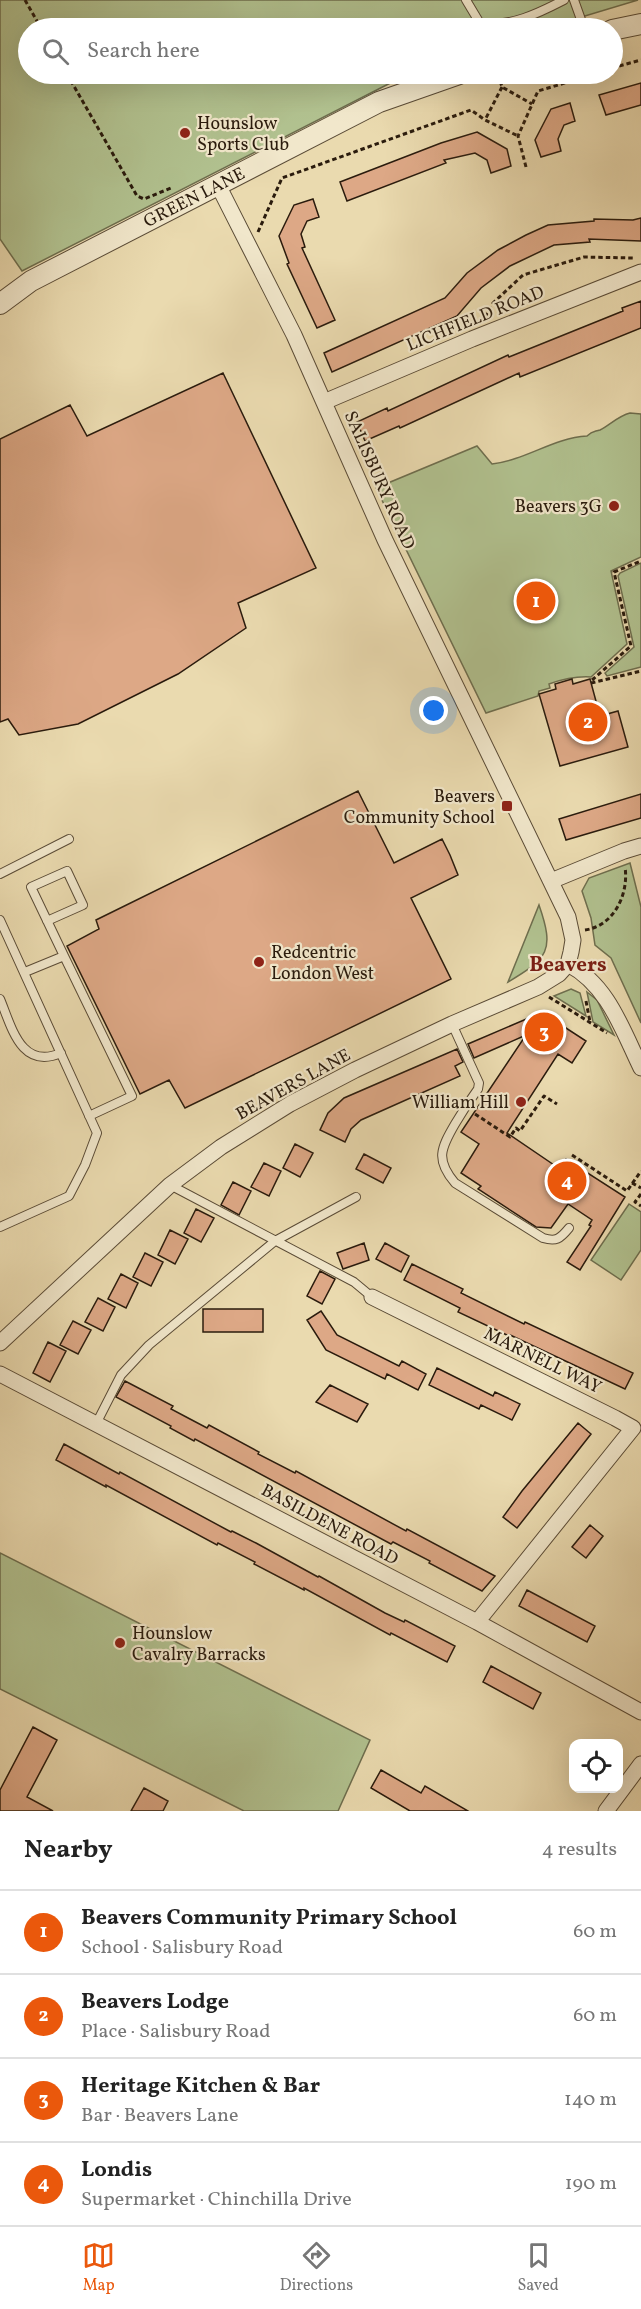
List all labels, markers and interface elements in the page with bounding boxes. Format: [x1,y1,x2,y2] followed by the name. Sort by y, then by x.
[18,18,623,84] search box
[39,35,72,68] icon: search
[87,36,200,67] text: Search here
[197,112,289,158] place label: Hounslow Sports Club
[178,126,192,140] marker: Hounslow Sports Club
[140,162,250,235] street label: GREEN LANE
[403,280,548,358] street label: LICHFIELD ROAD
[337,407,420,554] street label: SALISBURY ROAD
[515,495,602,520] place label: Beavers 3G
[607,499,621,513] marker: Beavers 3G
[516,578,556,624] pin: 1
[419,696,448,725] your location
[568,700,608,744] pin: 2
[344,785,495,831] place label: Beavers Community School
[500,799,514,813] marker: Beavers Community School
[271,941,374,987] place label: Redcentric London West
[529,951,607,980] district label: Beavers
[252,955,266,969] marker: Redcentric London West
[524,1010,564,1054] pin: 3
[232,1043,356,1127] street label: BEAVERS LANE
[412,1091,509,1116] place label: William Hill
[514,1095,528,1109] marker: William Hill
[548,1158,586,1204] pin: 4
[479,1322,605,1401] street label: MARNELL WAY
[256,1479,402,1572] street label: BASILDENE ROAD
[132,1622,266,1668] place label: Hounslow Cavalry Barracks
[113,1636,127,1650] marker: Hounslow Cavalry Barracks
[569,1739,623,1793] map controls
[569,1739,623,1793] button: locate
[24,1832,113,1868] text: Nearby
[542,1836,617,1864] text: 4 results
[81,1903,457,1934] text: Beavers Community Primary School
[39,1918,48,1946] text: 1
[573,1918,617,1946] text: 60 m
[81,1934,283,1962] text: School · Salisbury Road
[81,1987,229,2018] text: Beavers Lodge
[38,2002,49,2030] text: 2
[573,2002,617,2030] text: 60 m
[81,2018,270,2046] text: Place · Salisbury Road
[81,2071,320,2102] text: Heritage Kitchen & Bar
[38,2086,49,2114] text: 3
[564,2086,617,2114] text: 140 m
[81,2102,238,2130] text: Bar · Beavers Lane
[81,2155,152,2186] text: Londis
[37,2170,50,2198] text: 4
[565,2170,617,2198] text: 190 m
[81,2186,352,2214] text: Supermarket · Chinchilla Drive
[82,2239,115,2297] tab: Map
[280,2239,353,2297] tab: Directions
[518,2239,559,2297] tab: Saved

